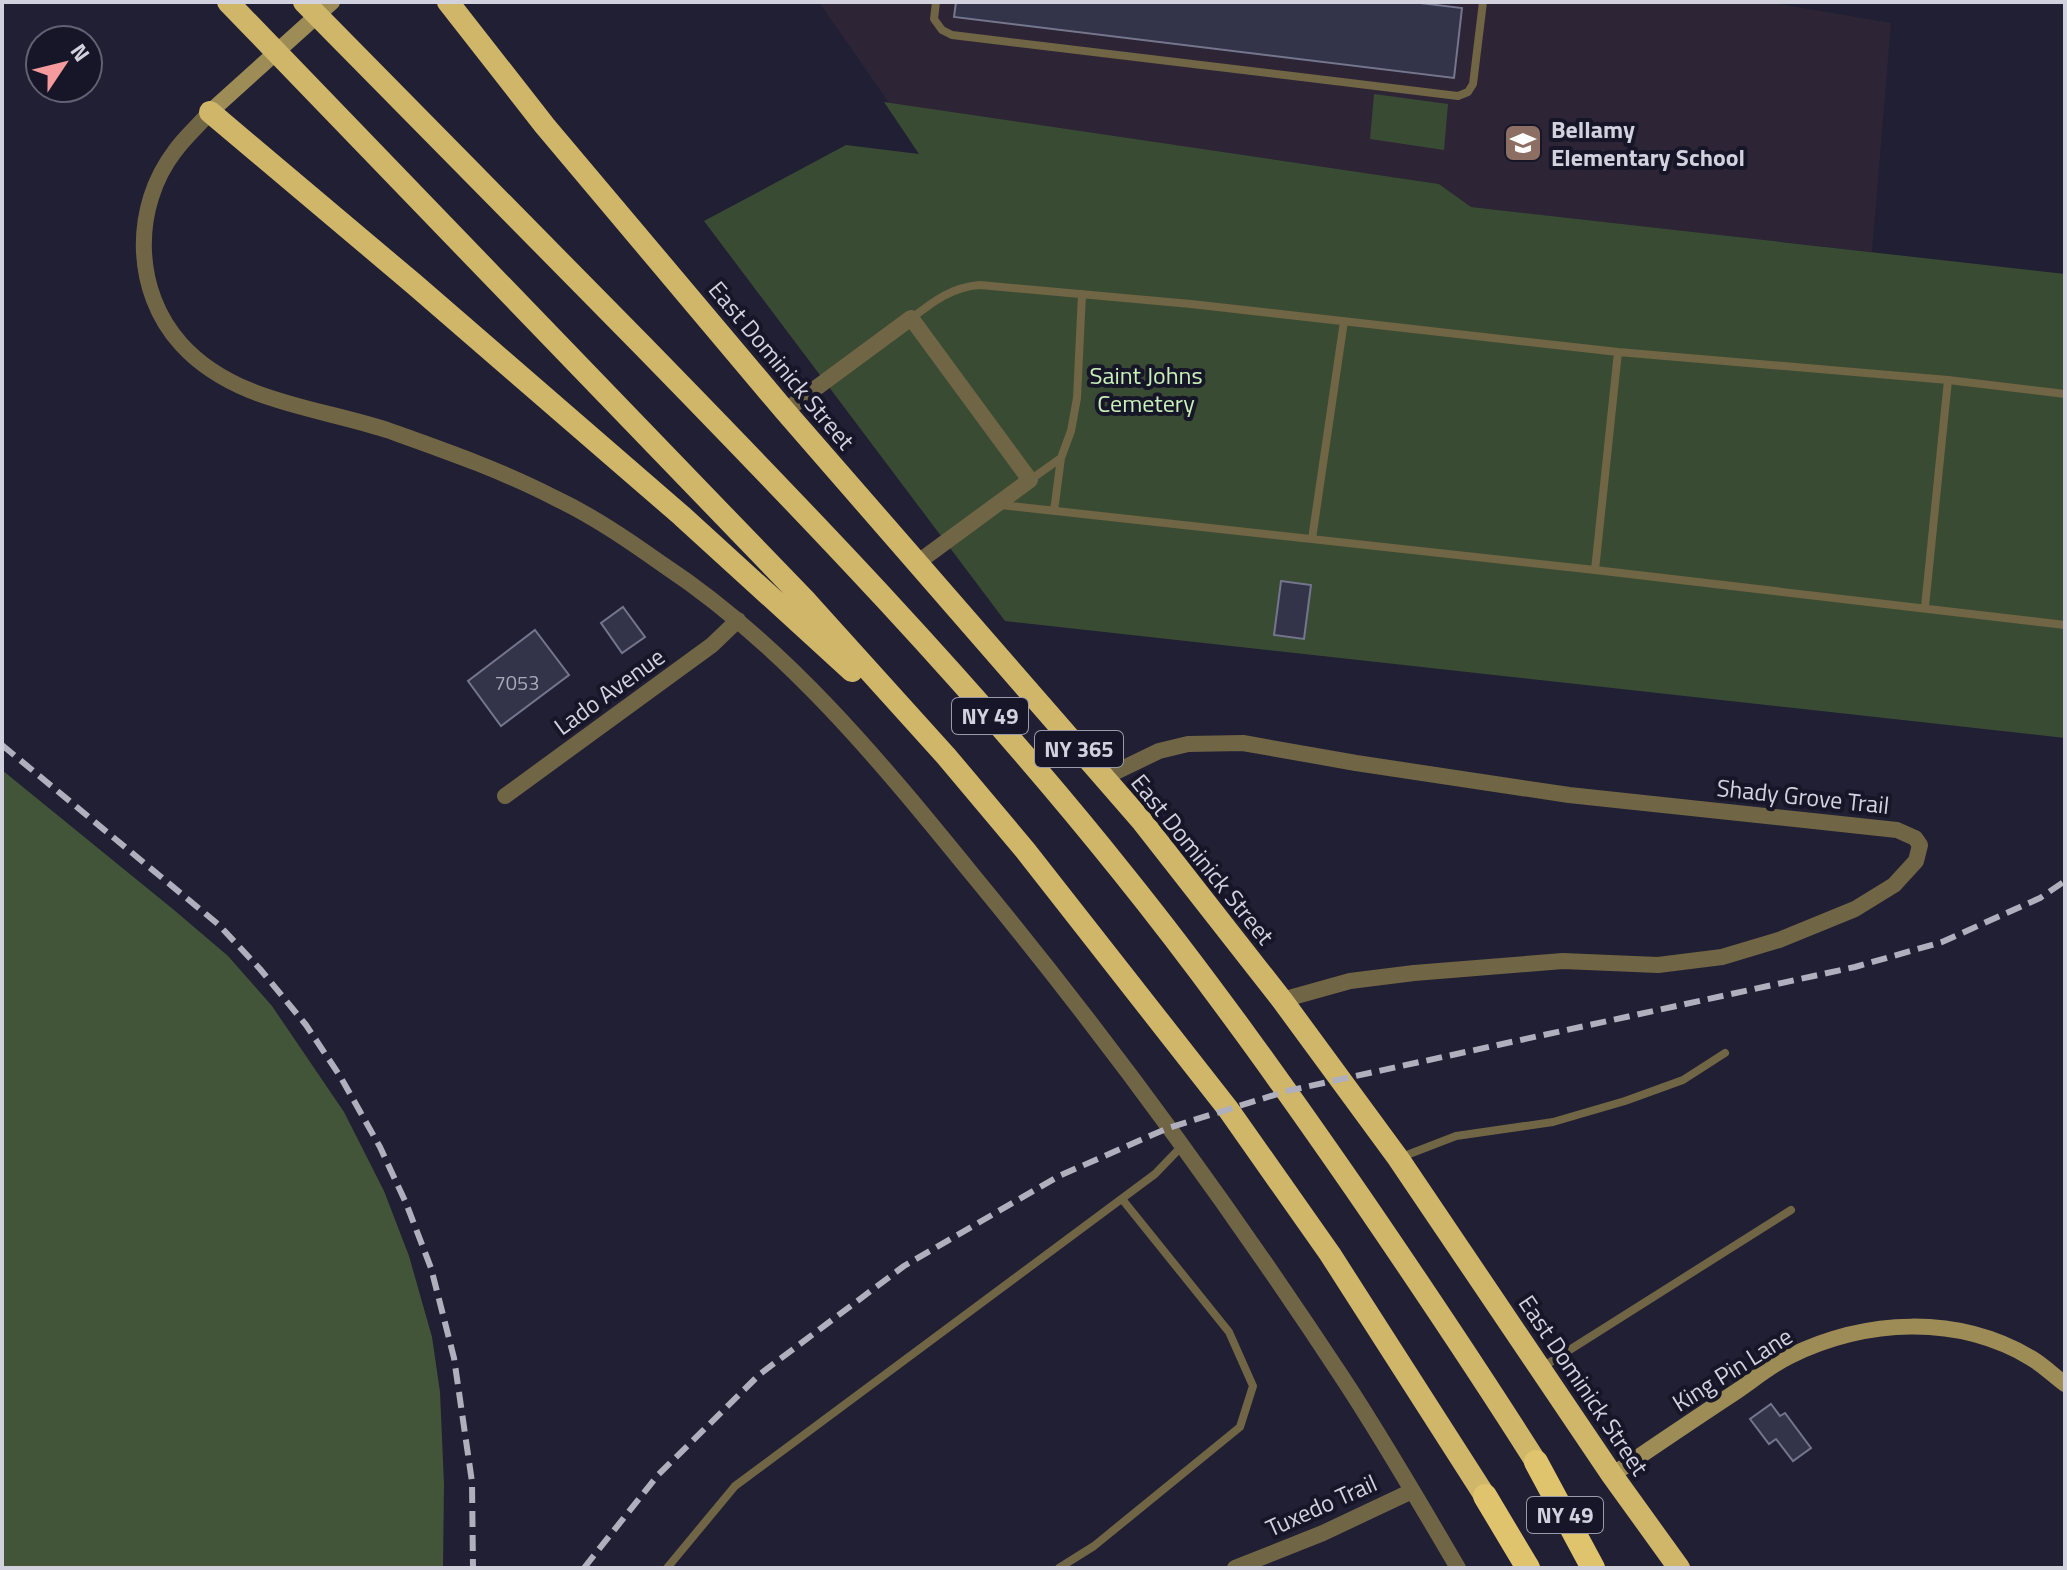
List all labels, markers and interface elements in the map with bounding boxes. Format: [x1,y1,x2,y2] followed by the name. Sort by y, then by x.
[24,24,104,104] north arrow
[62,37,99,69] text: N
[1551,111,1745,175] place label: Bellamy Elementary School
[1502,122,1544,164] school or university icon: Bellamy Elementary School
[700,273,864,458] street label: East Dominick Street
[1089,357,1203,421] park label: Saint Johns Cemetery
[546,638,672,744] street label: Lado Avenue
[495,667,539,698] house number: 7053
[952,698,1028,734] road number: NY 49
[1035,731,1123,767] road number: NY 365
[1123,766,1284,953] street label: East Dominick Street
[1715,769,1891,823] street label: Shady Grove Trail
[1510,1288,1658,1483] street label: East Dominick Street
[1665,1318,1799,1420] street label: King Pin Lane
[1260,1464,1382,1546] street label: Tuxedo Trail
[1527,1497,1603,1533] road number: NY 49

